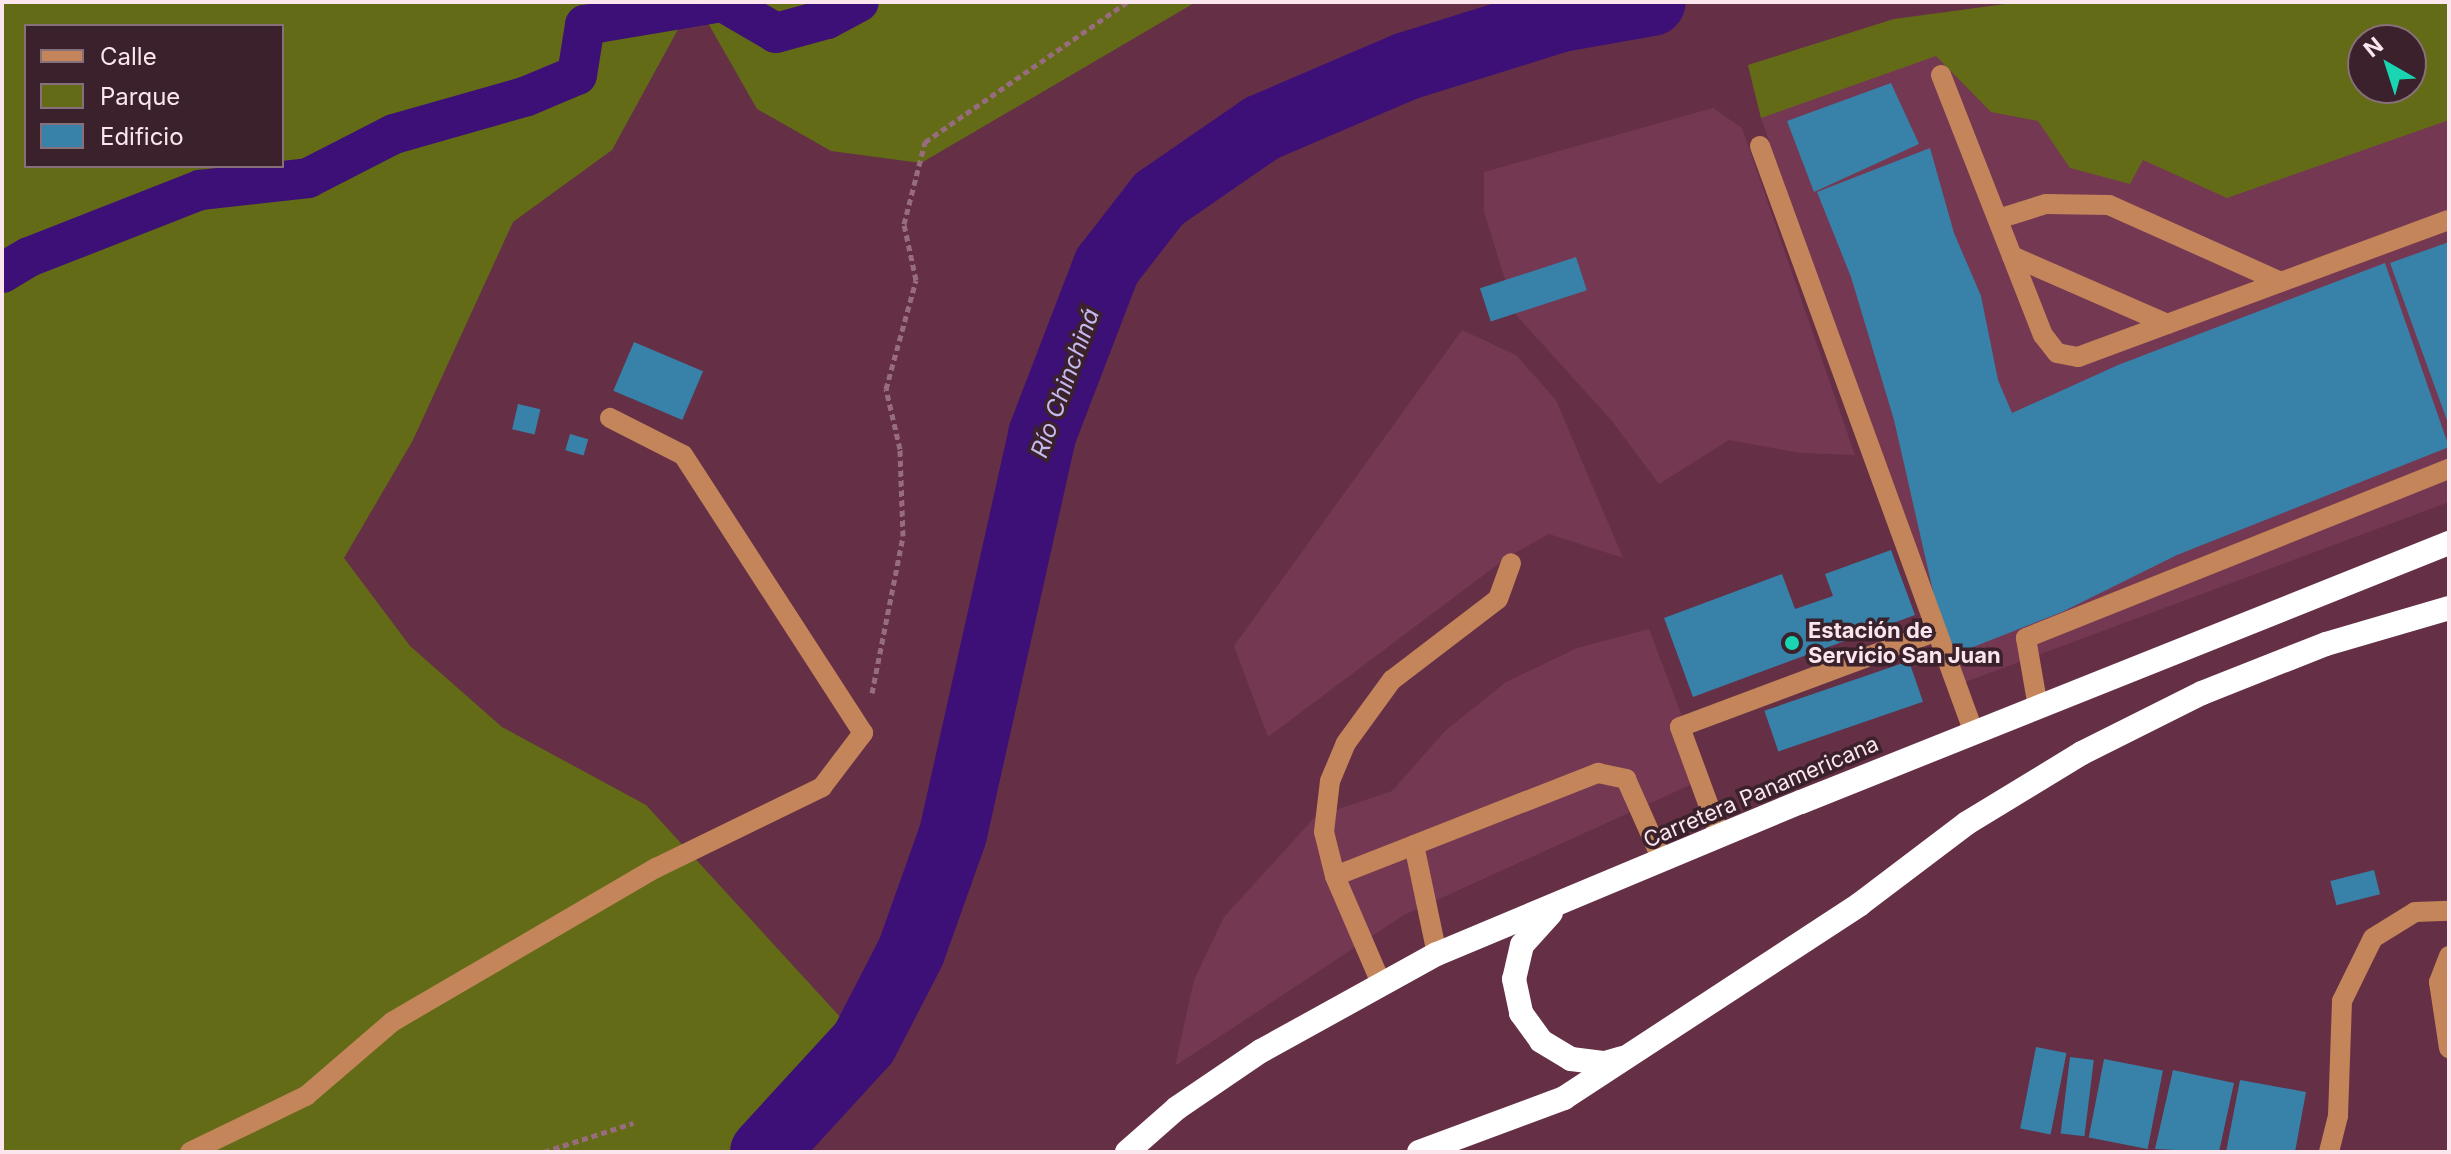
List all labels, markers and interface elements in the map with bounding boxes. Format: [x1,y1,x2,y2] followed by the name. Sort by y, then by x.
[24,24,284,168] legend
[2347,24,2427,104] north arrow
[2358,32,2388,62] text: N
[100,42,157,71] text: Calle
[100,82,180,111] text: Parque
[100,122,184,151] text: Edificio
[1025,304,1105,462] water label: Río Chinchiná
[1808,617,2001,668] place label: Estación de Servicio San Juan
[1783,634,1801,652] marker: Estación de Servicio San Juan
[1640,730,1882,854] street label: Carretera Panamericana

